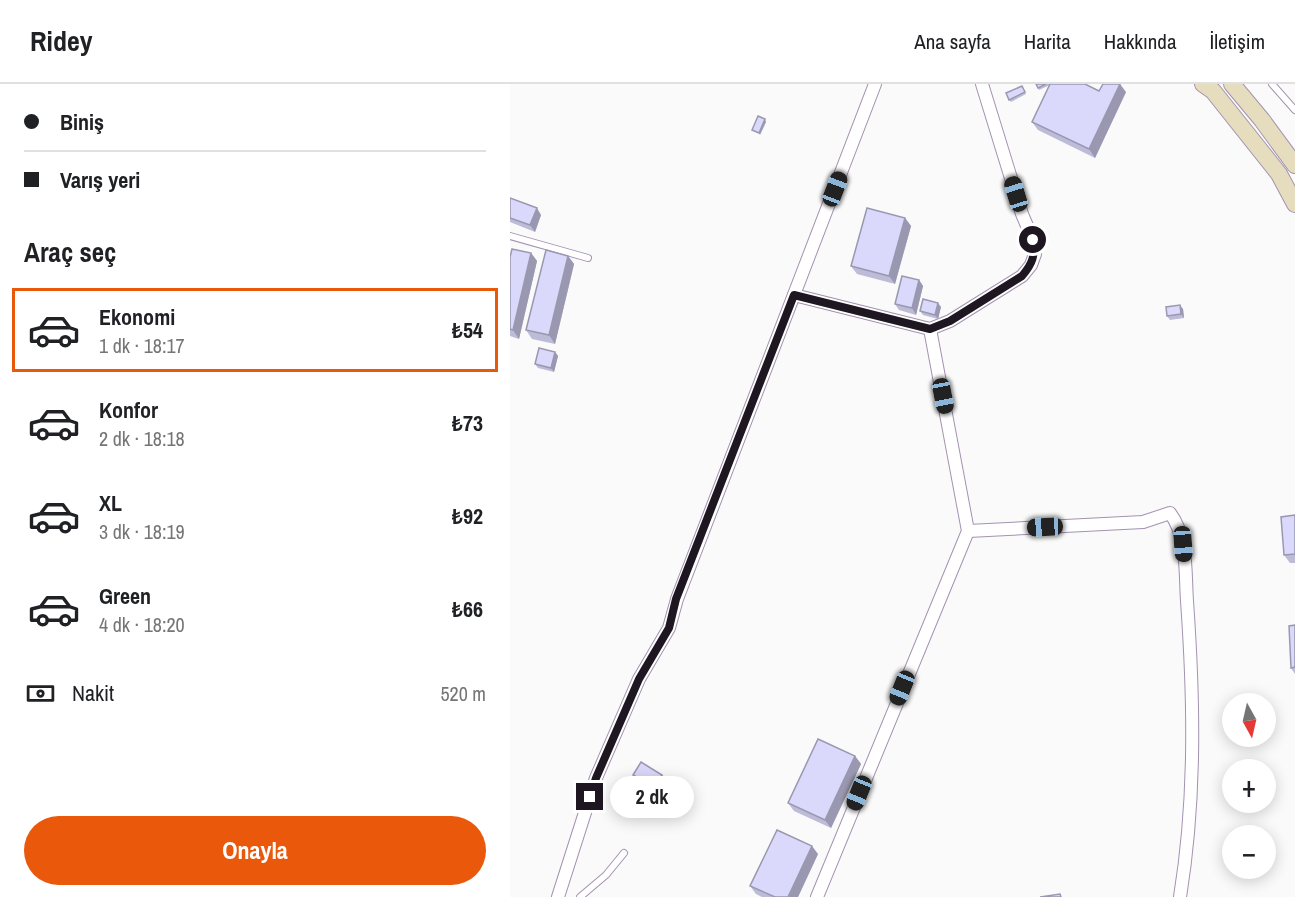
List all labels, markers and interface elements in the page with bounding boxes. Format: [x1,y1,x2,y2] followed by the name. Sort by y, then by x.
[30,22,93,60] text: Ridey
[914,27,991,56] text: Ana sayfa
[1024,27,1071,56] text: Harita
[1104,27,1176,56] text: Hakkında
[1209,27,1265,56] text: İletişim
[60,107,104,137] text: Biniş
[60,165,140,195] text: Varış yeri
[820,169,850,209] car
[1002,174,1030,214] car
[1019,226,1046,253] route start
[24,234,116,270] text: Araç seç
[99,302,175,332] text: Ekonomi
[27,303,81,357] icon: car
[452,315,483,345] text: ₺54
[99,332,185,359] text: 1 dk · 18:17
[931,377,955,415] car
[99,395,158,425] text: Konfor
[27,396,81,450] icon: car
[452,408,483,438] text: ₺73
[99,425,185,452] text: 2 dk · 18:18
[99,488,122,518] text: XL
[27,489,81,543] icon: car
[452,501,483,531] text: ₺92
[1027,517,1063,537] car
[99,518,185,545] text: 3 dk · 18:19
[1173,525,1193,563] car
[99,581,151,611] text: Green
[27,582,81,636] icon: car
[452,594,483,624] text: ₺66
[99,611,185,638] text: 4 dk · 18:20
[887,668,917,708] car
[24,677,57,710] icon: cash
[72,678,114,708] text: Nakit
[440,680,486,707] text: 520 m
[1222,693,1276,747] north arrow
[1222,693,1276,879] map controls
[1222,759,1276,813] button: +
[844,773,874,813] car
[611,776,695,818] callout: 2 dk
[576,783,603,810] route end
[636,783,668,810] text: 2 dk
[24,816,486,885] button: Onayla
[1222,825,1276,879] button: −

